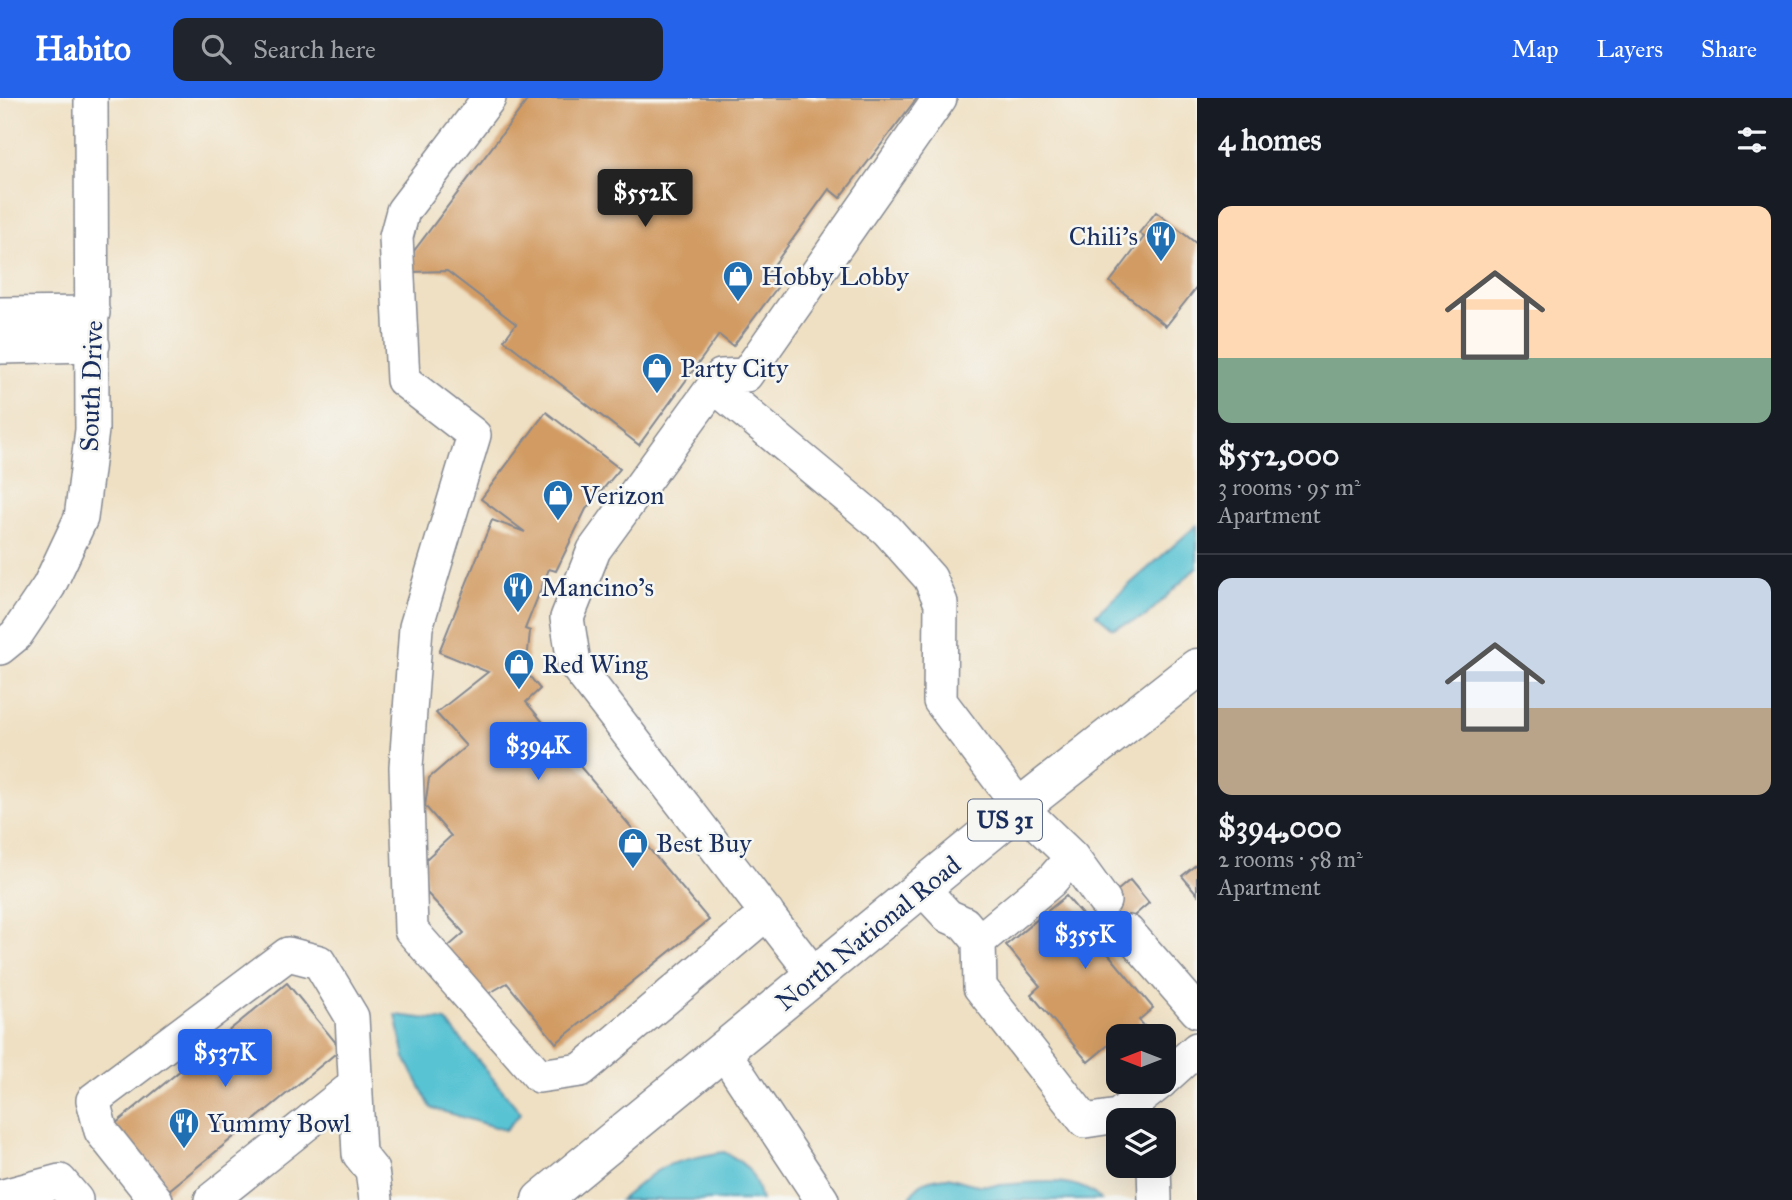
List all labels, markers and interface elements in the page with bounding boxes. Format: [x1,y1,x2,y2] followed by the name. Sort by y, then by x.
[173,18,663,81] search box
[35,29,131,69] text: Habito
[197,30,235,68] icon: search
[253,33,376,65] text: Search here
[1512,34,1559,64] text: Map
[1597,34,1663,64] text: Layers
[1701,34,1757,64] text: Share
[1733,121,1771,159] icon: filters
[1218,122,1322,158] text: 4 homes
[596,170,694,229] pin: $552K
[614,178,676,206] text: $552K
[1144,219,1178,263] restaurant icon: Chili's
[1069,220,1138,252] place label: Chili's
[1432,252,1558,378] icon: home
[721,259,755,303] shop icon: Hobby Lobby
[761,260,910,292] place label: Hobby Lobby
[73,320,109,452] street label: South Drive
[640,351,674,395] shop icon: Party City
[680,352,789,384] place label: Party City
[1218,437,1339,473] text: $552,000
[1218,473,1361,501] text: 3 rooms · 95 m²
[541,478,575,522] shop icon: Verizon
[580,479,664,511] place label: Verizon
[1218,501,1321,529] text: Apartment
[501,570,535,614] restaurant icon: Mancino's
[541,571,654,603] place label: Mancino's
[1432,624,1558,750] icon: home
[502,647,536,691] shop icon: Red Wing
[542,648,649,680] place label: Red Wing
[489,722,587,782] pin: $394K
[506,731,570,759] text: $394K
[968,800,1042,840] road number: US 31
[1218,809,1342,845] text: $394,000
[616,826,650,870] shop icon: Best Buy
[656,827,752,859] place label: Best Buy
[1218,845,1363,873] text: 2 rooms · 58 m²
[769,849,967,1017] street label: North National Road
[1218,873,1321,901] text: Apartment
[1036,912,1134,971] pin: $355K
[1055,920,1115,948] text: $355K
[1106,1024,1176,1094] north arrow
[1106,1024,1176,1178] map controls
[176,1030,274,1089] pin: $537K
[194,1038,256,1066] text: $537K
[167,1106,201,1150] restaurant icon: Yummy Bowl
[207,1107,351,1139] place label: Yummy Bowl
[1106,1108,1176,1178] button: layers

